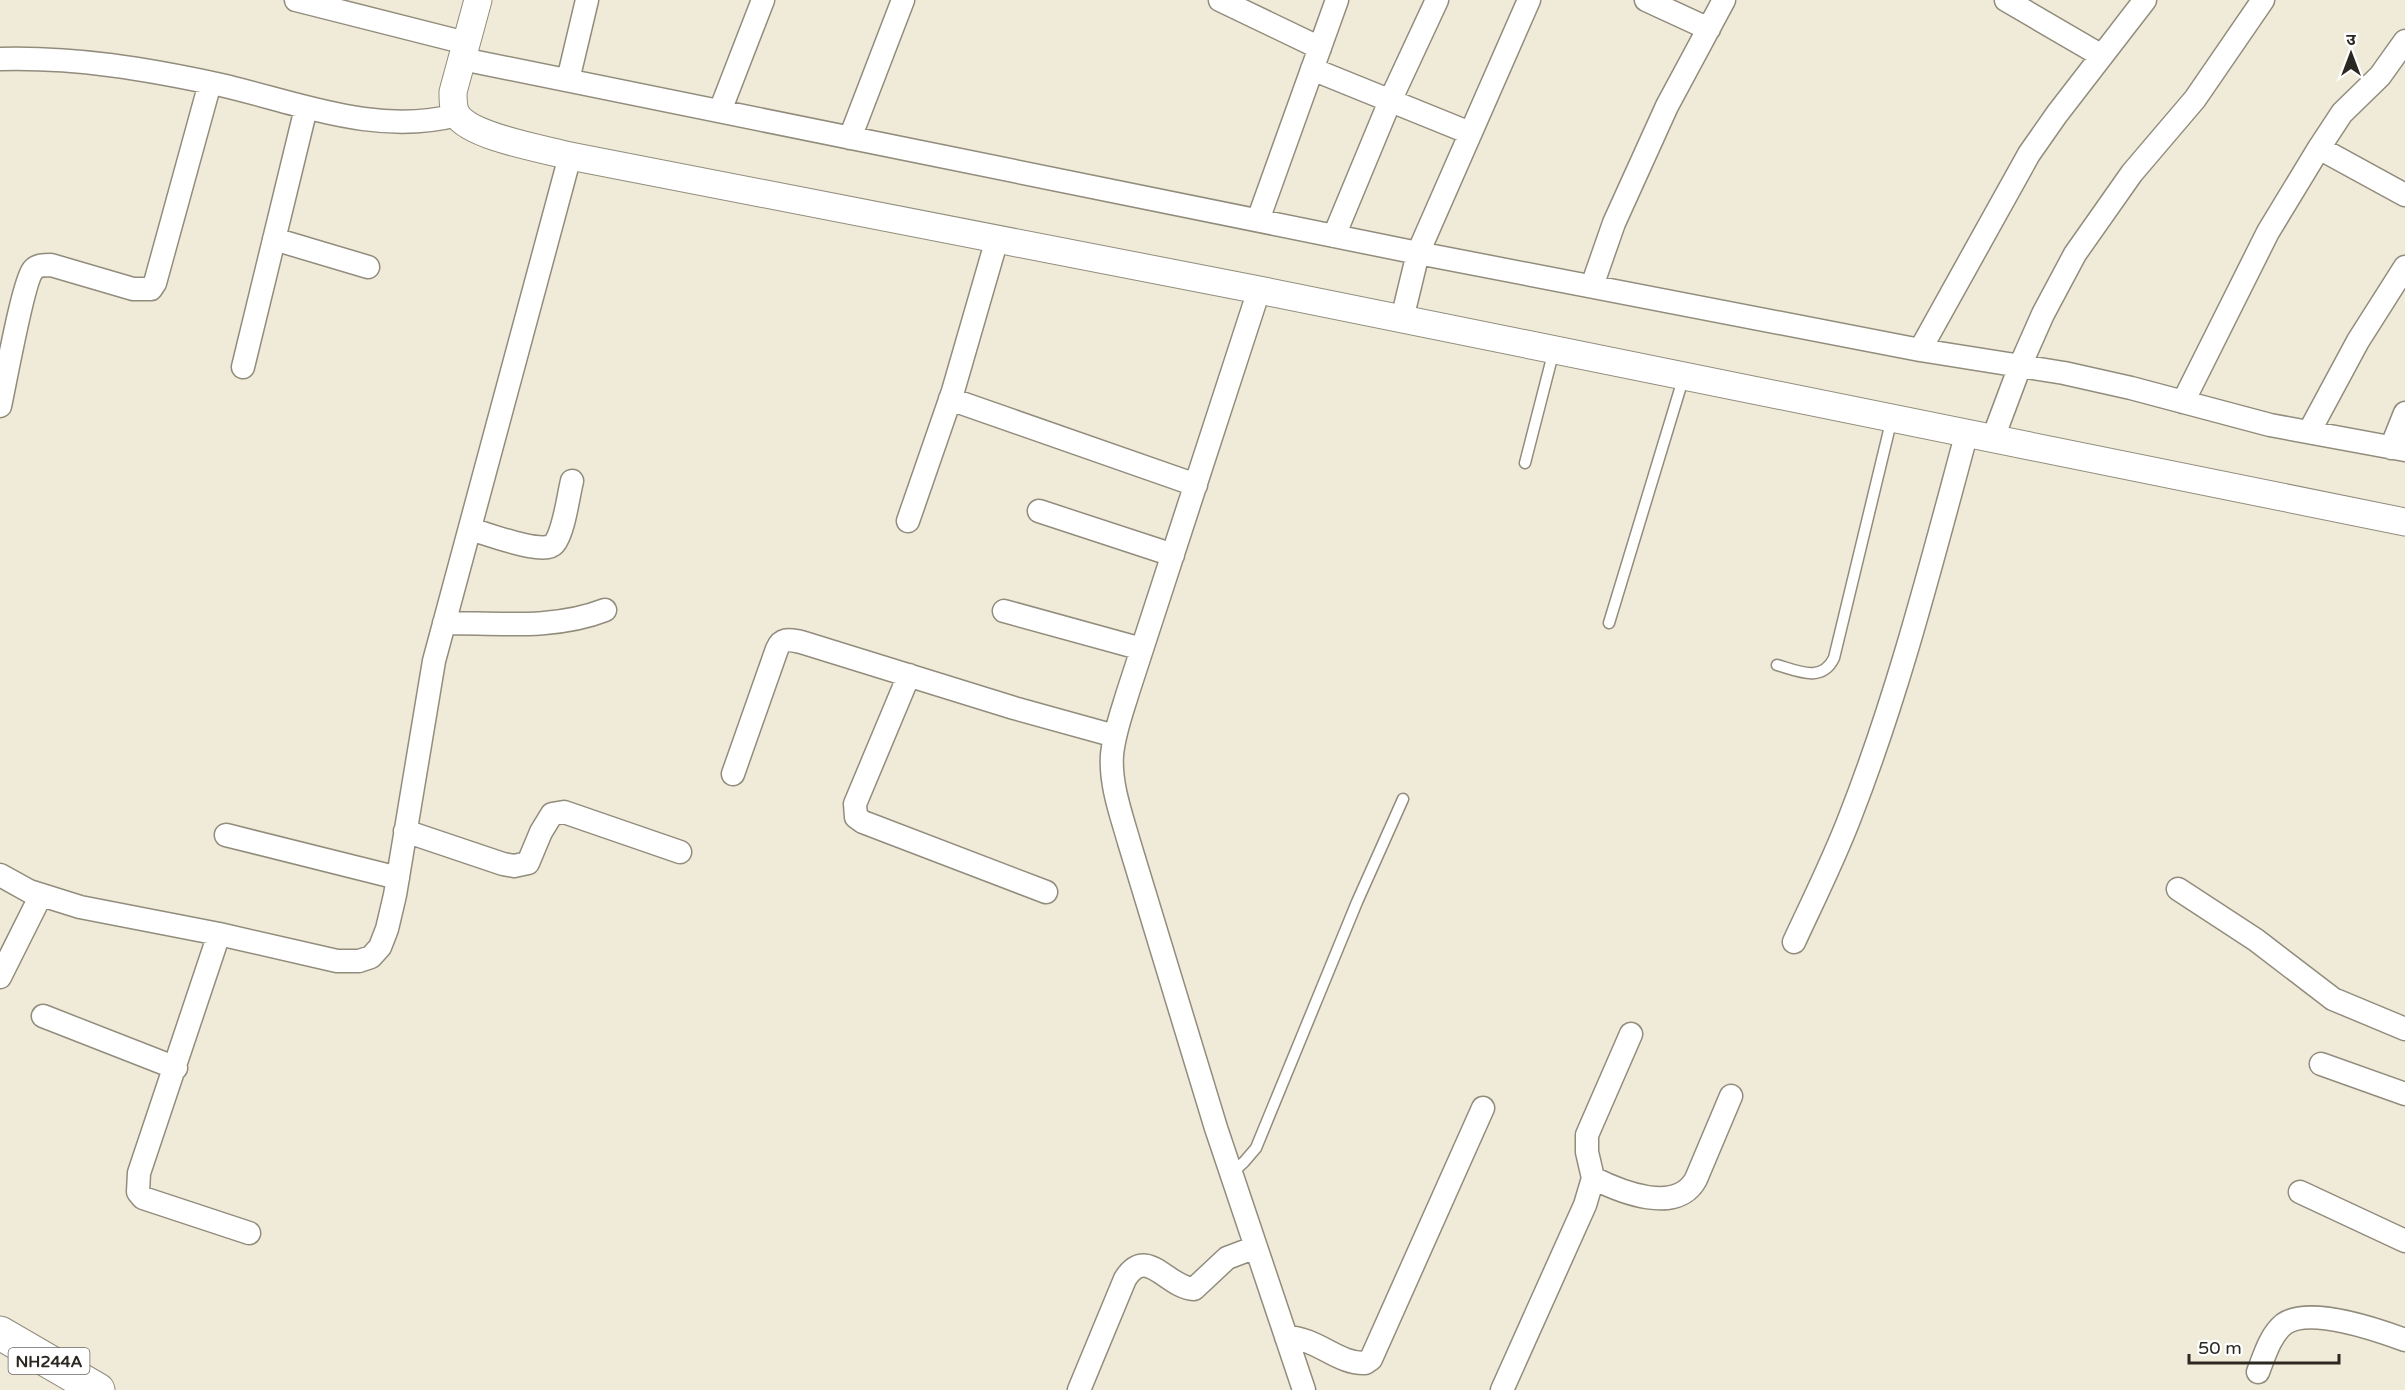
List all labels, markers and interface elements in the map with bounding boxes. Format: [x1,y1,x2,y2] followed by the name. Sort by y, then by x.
[2321,24,2381,84] north arrow
[2346,30,2356,50] text: उ
[2189,1327,2339,1365] scale bar
[2198,1337,2242,1359] text: 50 m
[8,1348,90,1374] road number: NH244A

